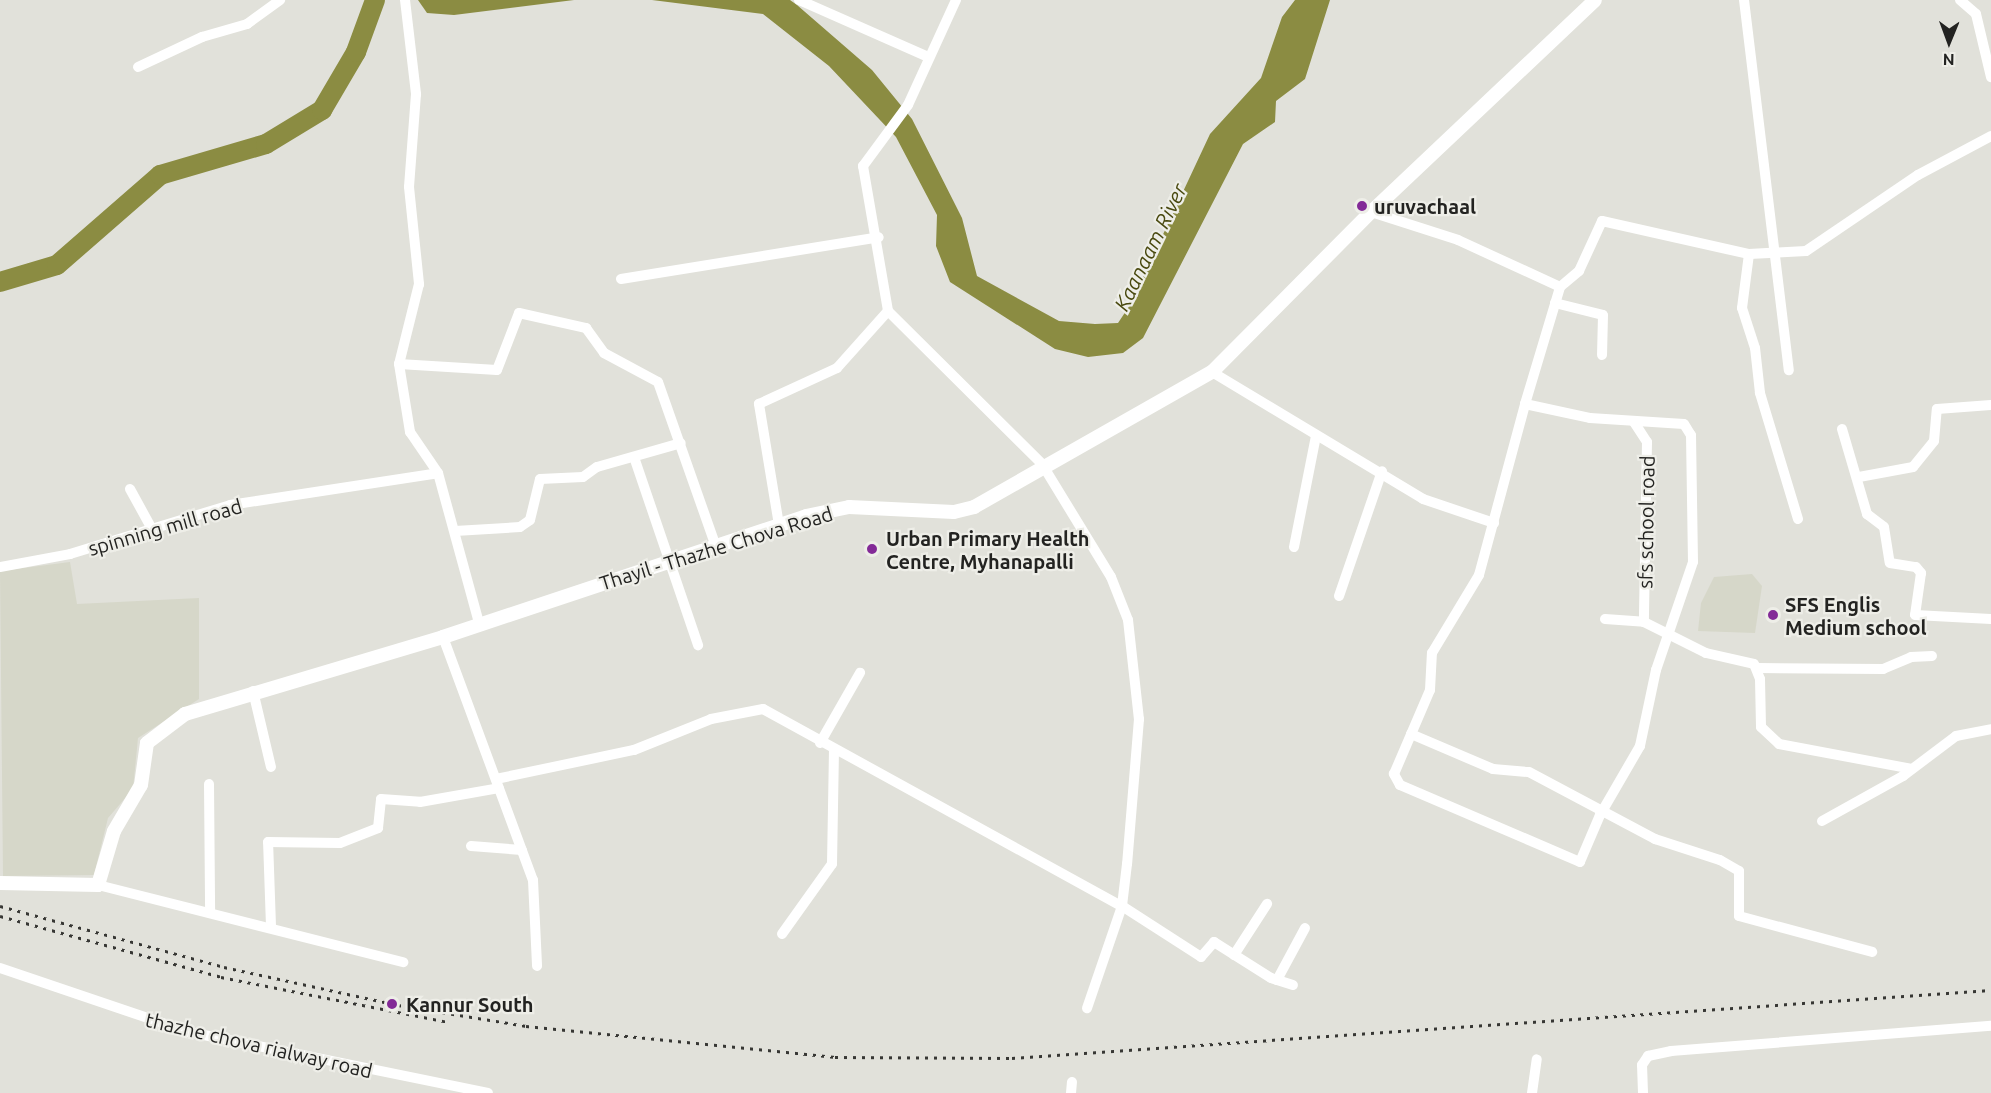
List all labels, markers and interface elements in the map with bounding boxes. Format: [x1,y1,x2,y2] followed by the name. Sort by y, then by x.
[1919,12,1979,72] north arrow
[1943,51,1955,69] text: N
[1108,179,1192,315] water label: Kaanaam River
[1374,194,1476,218] place label: uruvachaal
[1355,199,1369,213] marker: uruvachaal
[1633,455,1659,589] street label: sfs school road
[85,494,245,560] street label: spinning mill road
[597,501,835,595] street label: Thayil - Thazhe Chova Road
[886,526,1089,573] place label: Urban Primary Health Centre, Myhanapalli
[863,540,881,558] marker: Urban Primary Health Centre, Myhanapalli
[1785,592,1927,639] place label: SFS Englis Medium school
[1766,608,1780,622] marker: SFS Englis Medium school
[406,992,533,1016] place label: Kannur South
[383,995,401,1013] marker: Kannur South
[143,1007,375,1083] street label: thazhe chova rialway road

